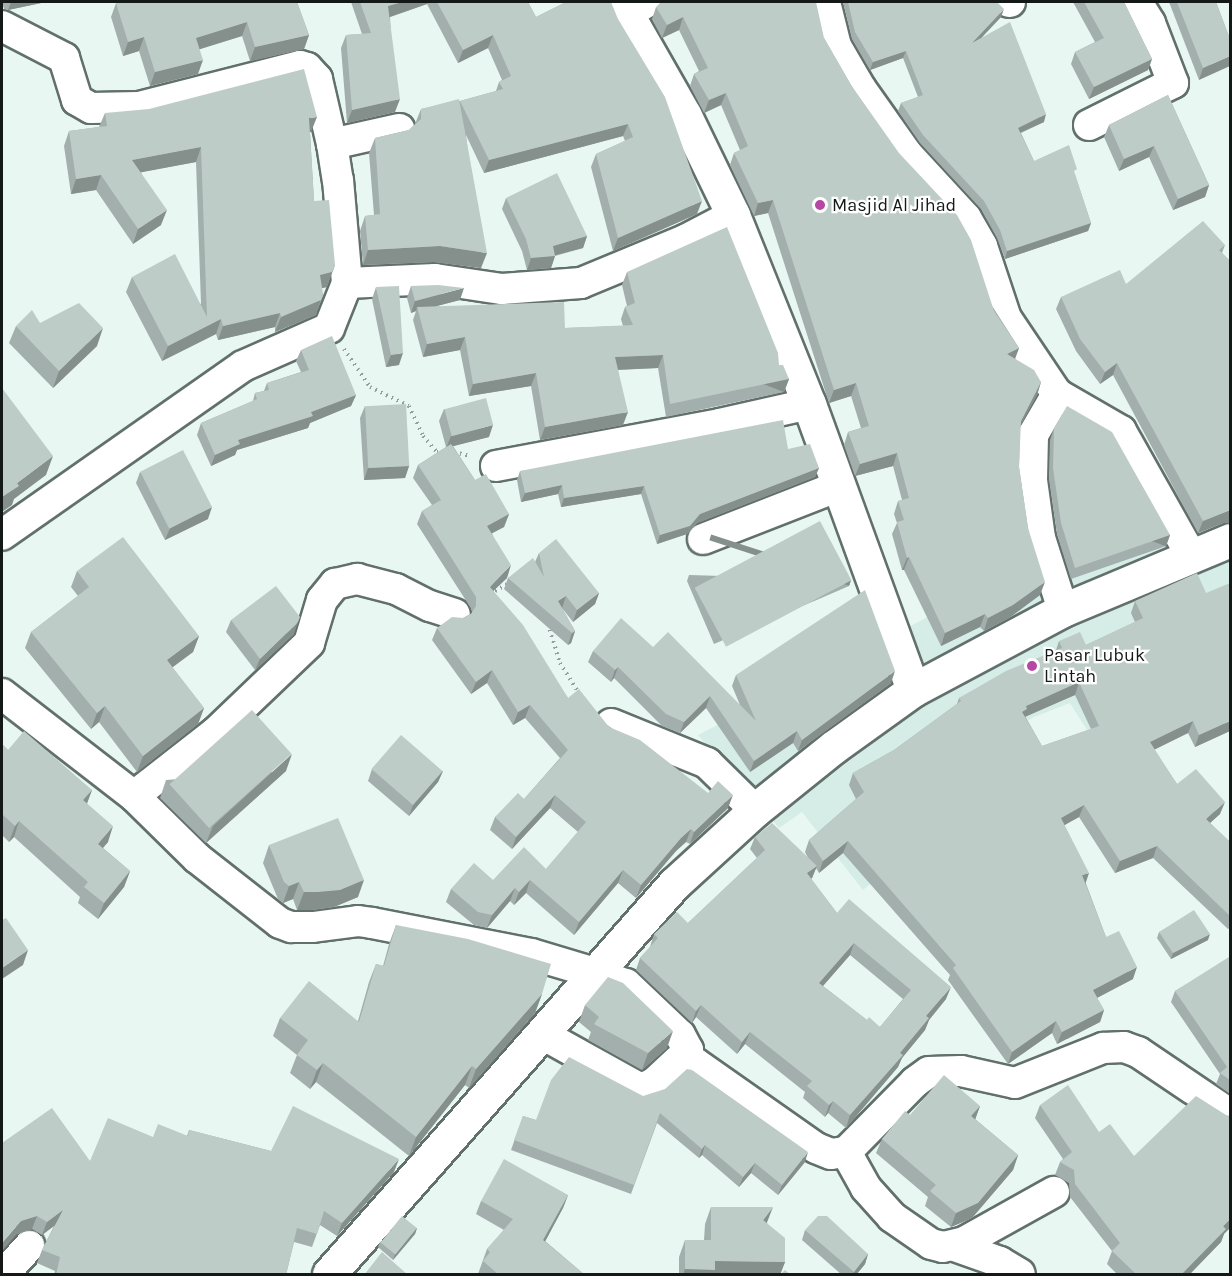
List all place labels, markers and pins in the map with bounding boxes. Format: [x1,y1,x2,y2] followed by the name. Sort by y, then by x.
[832,194,956,216] place label: Masjid Al Jihad
[813,198,827,212] marker: Masjid Al Jihad
[1044,645,1145,688] place label: Pasar Lubuk Lintah
[1025,659,1039,673] marker: Pasar Lubuk Lintah

